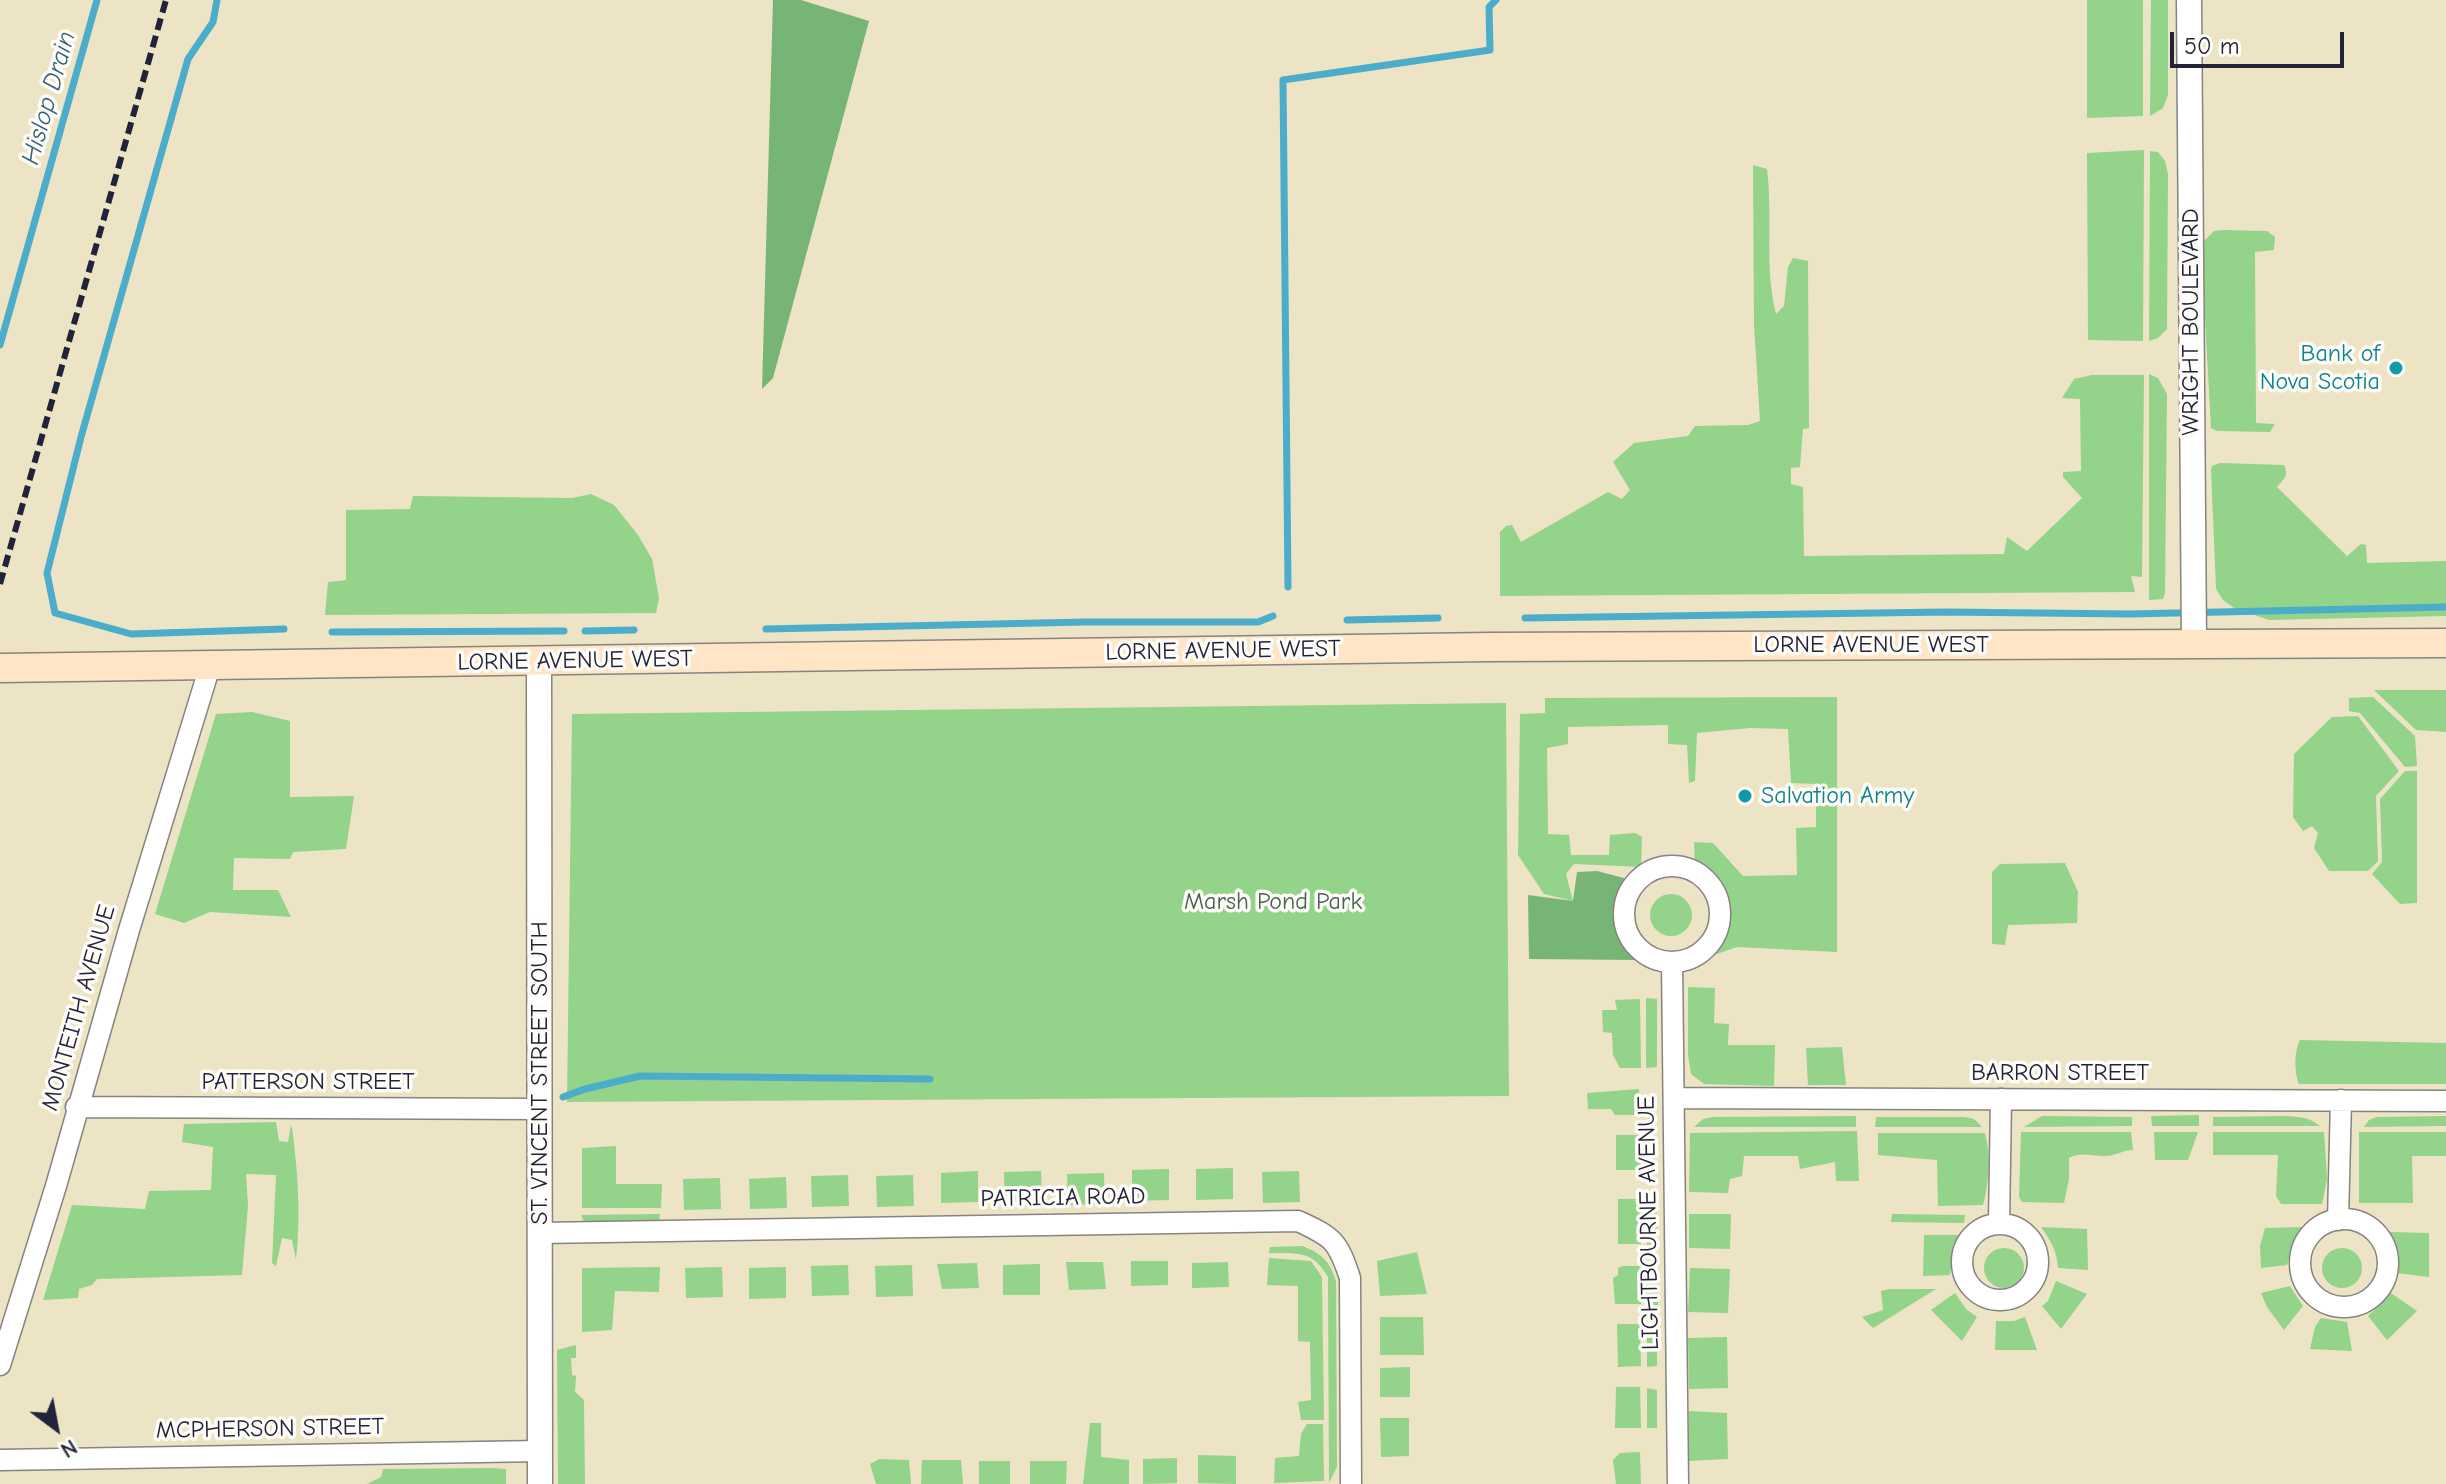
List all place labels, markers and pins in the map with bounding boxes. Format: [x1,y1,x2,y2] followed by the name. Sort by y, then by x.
[2260,340,2380,396] place label: Bank of Nova Scotia
[2387,359,2405,377] marker: Bank of Nova Scotia
[1761,782,1914,810] place label: Salvation Army
[1736,787,1754,805] marker: Salvation Army

